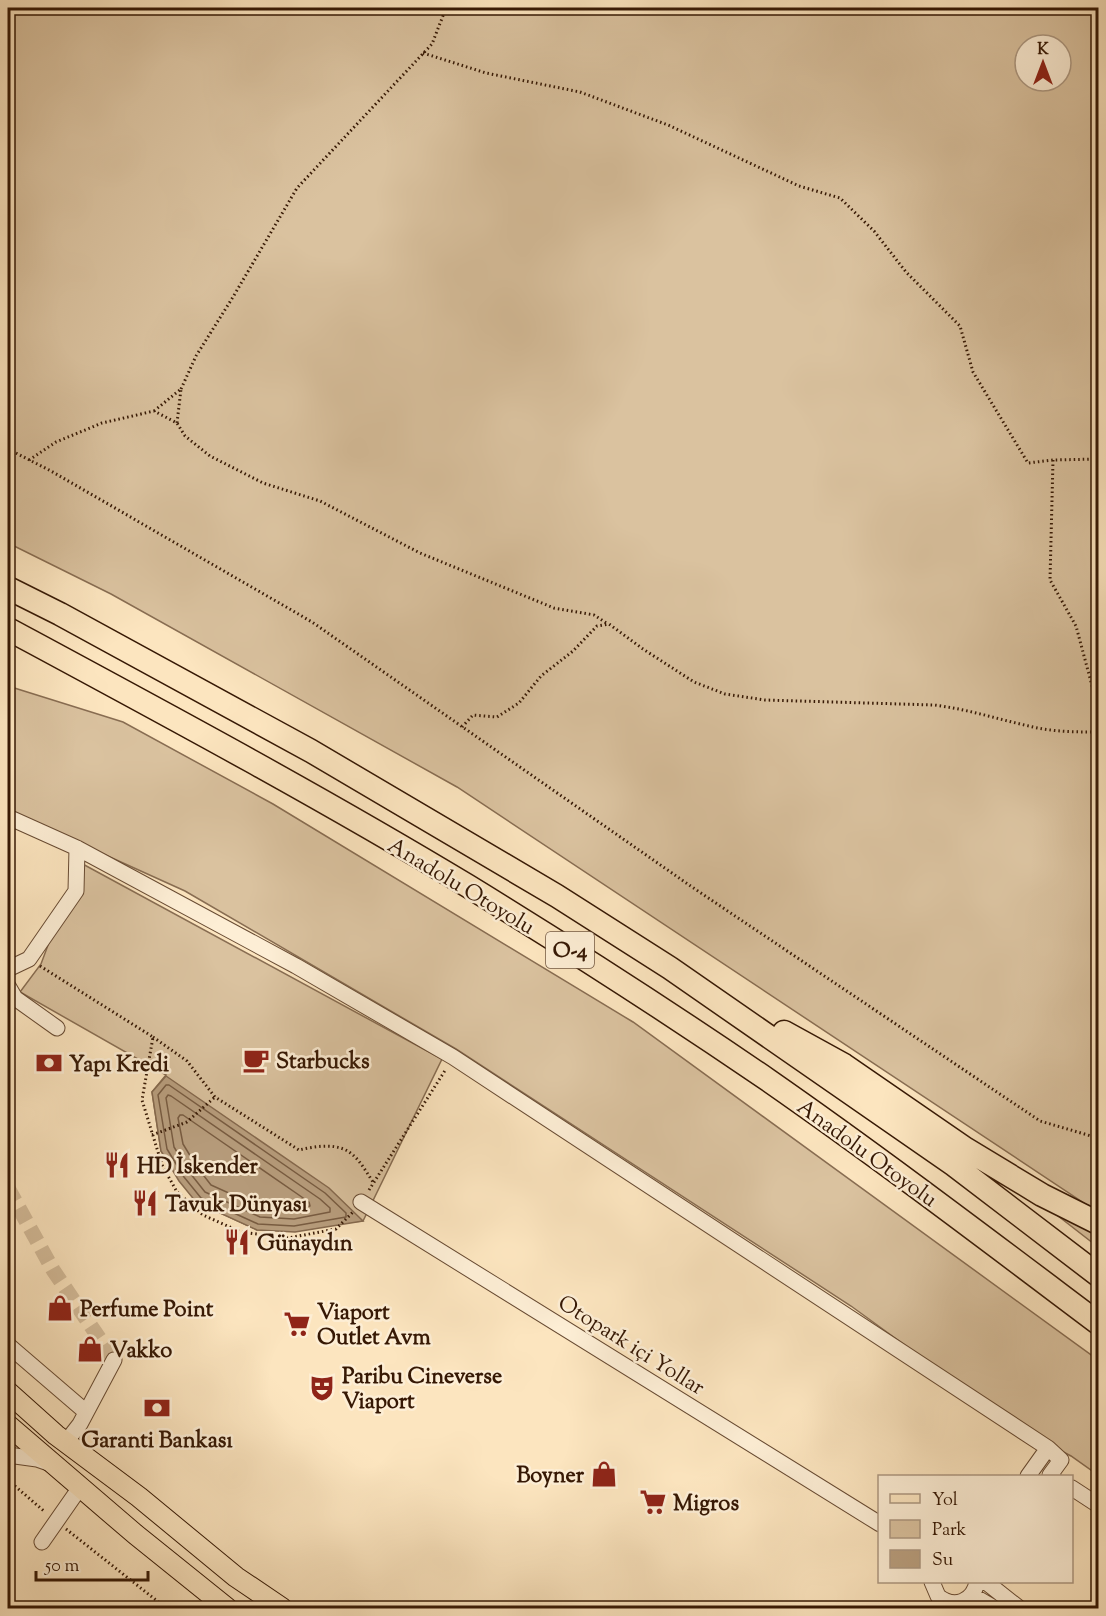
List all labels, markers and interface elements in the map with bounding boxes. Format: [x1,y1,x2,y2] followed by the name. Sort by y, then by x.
[1013,33,1073,93] north arrow
[1037,39,1049,62] text: K
[381,831,540,944] street label: Anadolu Otoyolu
[546,932,594,968] road number: O-4
[241,1045,271,1075] cafe icon: Starbucks
[276,1047,370,1079] place label: Starbucks
[34,1048,64,1078] bank icon: Yapı Kredi
[69,1050,170,1082] place label: Yapı Kredi
[789,1092,943,1217] street label: Anadolu Otoyolu
[102,1150,132,1180] restaurant icon: HD İskender
[137,1151,258,1184] place label: HD İskender
[130,1188,160,1218] restaurant icon: Tavuk Dünyası
[165,1190,308,1222] place label: Tavuk Dünyası
[222,1227,252,1257] restaurant icon: Günaydın
[257,1229,353,1261] place label: Günaydın
[551,1289,710,1405] street label: Otopark içi Yollar
[45,1293,75,1323] shop icon: Perfume Point
[80,1295,214,1327] place label: Perfume Point
[317,1298,431,1355] place label: Viaport Outlet Avm
[282,1309,312,1339] supermarket icon: Viaport Outlet Avm
[75,1334,105,1364] shop icon: Vakko
[110,1336,172,1368] place label: Vakko
[342,1362,502,1419] place label: Paribu Cineverse Viaport
[307,1373,337,1403] theatre icon: Paribu Cineverse Viaport
[142,1393,172,1423] bank icon: Garanti Bankası
[81,1426,233,1458] place label: Garanti Bankası
[589,1459,619,1489] shop icon: Boyner
[517,1461,585,1493] place label: Boyner
[878,1475,1073,1583] legend
[638,1487,668,1517] supermarket icon: Migros
[932,1488,958,1514] text: Yol
[673,1489,739,1521] place label: Migros
[932,1518,967,1544] text: Park
[36,1544,148,1582] scale bar
[932,1548,953,1574] text: Su
[44,1554,80,1580] text: 50 m

